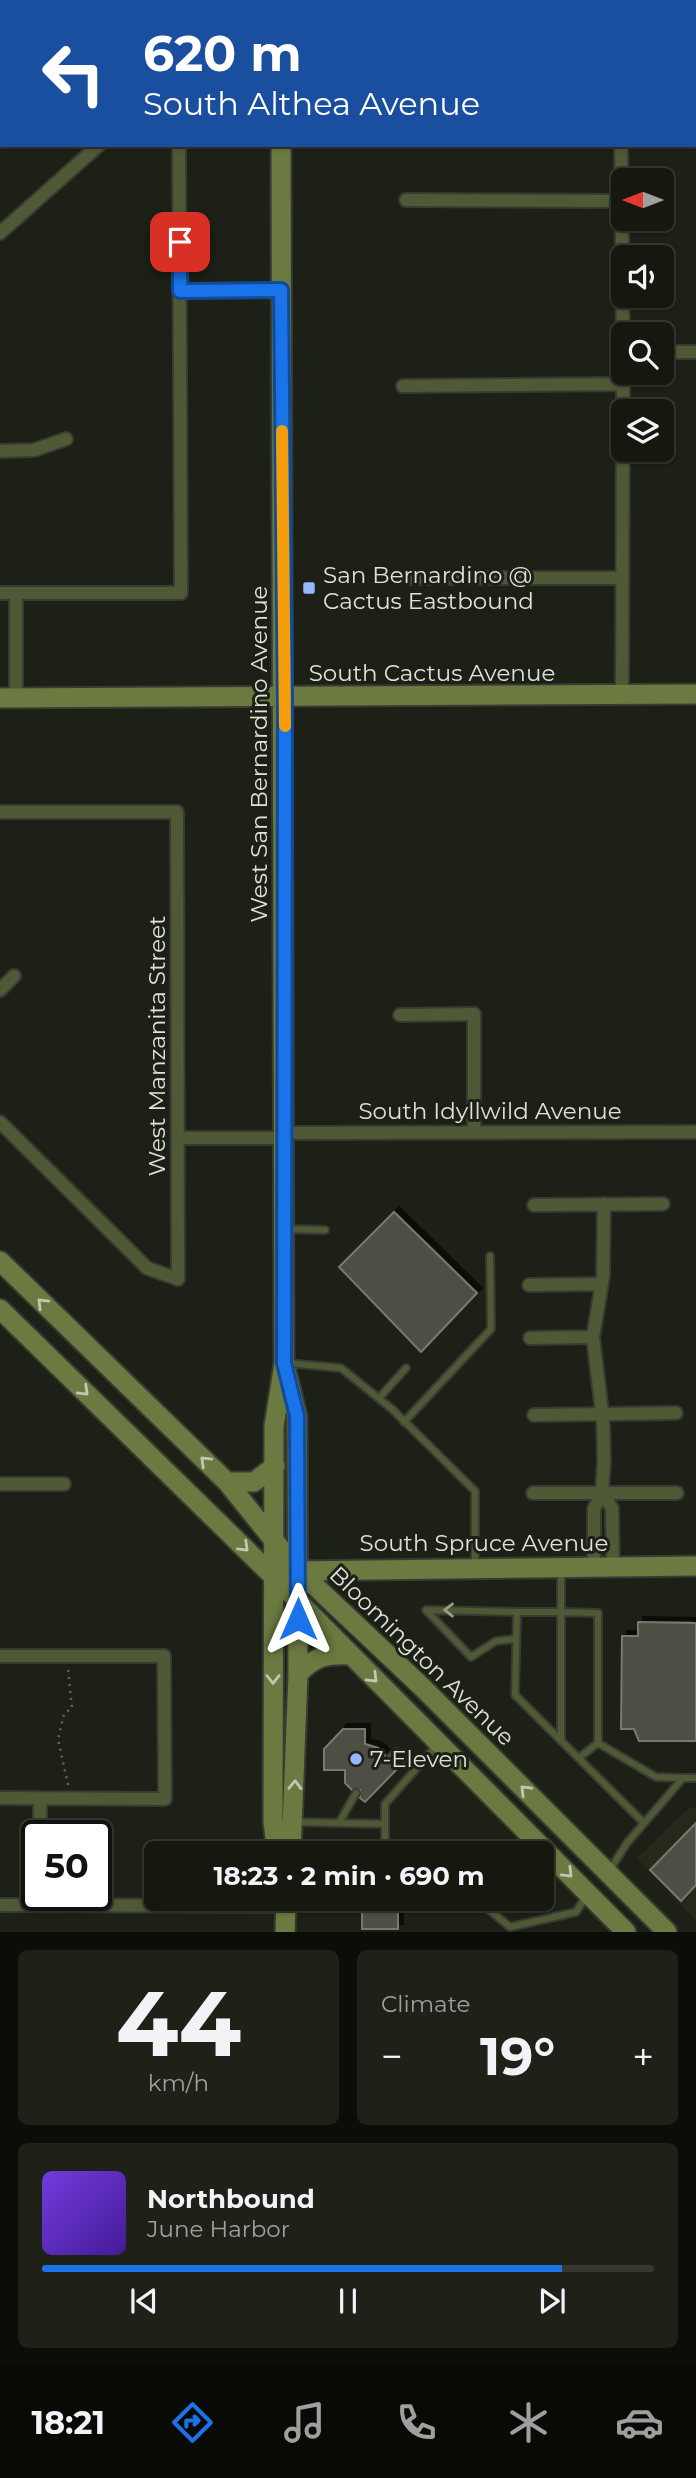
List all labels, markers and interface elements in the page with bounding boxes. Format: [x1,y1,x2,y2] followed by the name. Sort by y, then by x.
[143,24,302,83] text: 620 m
[28,28,119,119] icon: left
[143,84,480,123] text: South Althea Avenue
[611,168,674,231] north arrow
[611,168,674,462] map controls
[150,212,210,272] pin
[161,223,199,261] icon: arrive
[611,245,674,308] button: sound
[611,322,674,385] button: search
[611,399,674,462] button: layers
[323,561,534,615] place label: San Bernardino @ Cactus Eastbound
[301,580,317,596] marker: San Bernardino @ Cactus Eastbound
[245,586,273,922] street label: West San Bernardino Avenue
[309,659,555,687] street label: South Cactus Avenue
[143,916,171,1176] street label: West Manzanita Street
[358,1097,622,1125] street label: South Idyllwild Avenue
[38,1299,50,1311] one-way arrow
[76,1382,89,1395] one-way arrow
[200,1457,213,1470] one-way arrow
[360,1529,608,1557] street label: South Spruce Avenue
[236,1539,249,1552] one-way arrow
[324,1560,520,1752] street label: Bloomington Avenue
[261,1582,335,1656] position arrow
[443,1603,454,1618] one-way arrow
[365,1669,378,1682] one-way arrow
[265,1674,281,1685] one-way arrow
[370,1745,468,1773] place label: 7-Eleven
[348,1751,364,1767] marker: 7-Eleven
[288,1779,303,1790] one-way arrow
[520,1786,533,1799] one-way arrow
[21,1820,112,1911] speed limit sign: 50
[213,1860,485,1892] text: 18:23 · 2 min · 690 m
[560,1865,573,1878] one-way arrow
[116,1968,241,2079] text: 44
[381,1990,470,2018] text: Climate
[480,2025,555,2088] text: 19°
[381,2033,403,2080] text: −
[632,2033,654,2080] text: +
[148,2069,209,2097] text: km/h
[147,2183,315,2215] text: Northbound
[147,2215,290,2243] text: June Harbor
[125,2282,163,2320] icon: previous
[329,2282,367,2320] icon: pause
[533,2282,571,2320] icon: next
[168,2398,217,2447] icon: directions
[280,2398,329,2447] icon: music
[392,2398,441,2447] icon: phone
[504,2398,553,2447] icon: climate
[615,2398,664,2447] icon: car
[31,2403,105,2442] text: 18:21

